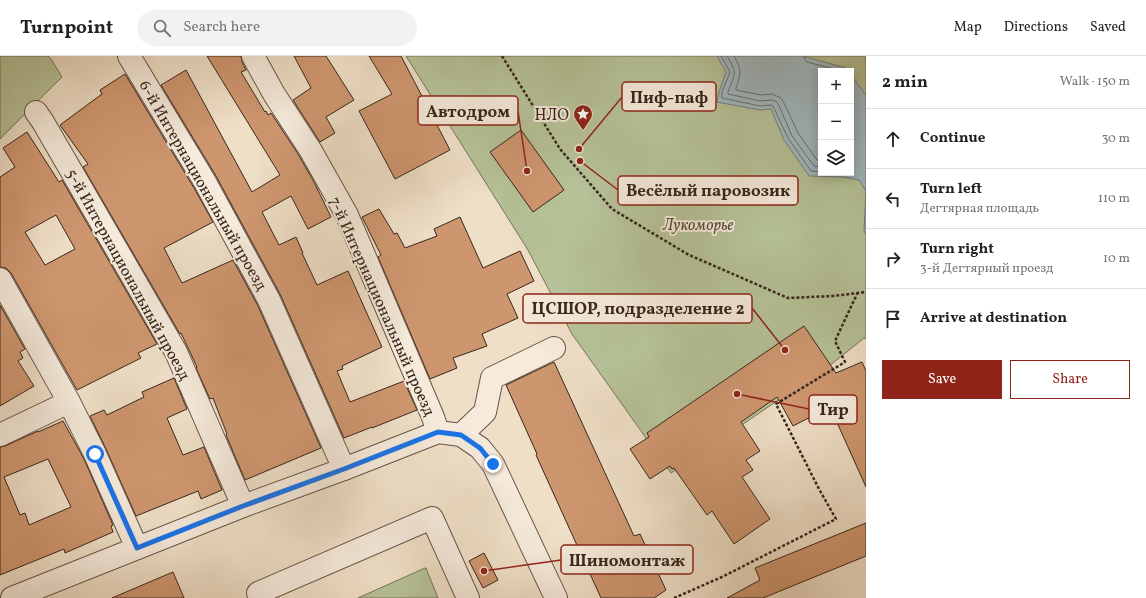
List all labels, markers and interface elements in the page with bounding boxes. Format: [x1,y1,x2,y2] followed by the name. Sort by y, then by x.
[137,10,417,46] search box
[20,15,113,41] text: Turnpoint
[151,17,173,39] icon: search
[183,17,260,38] text: Search here
[954,18,982,37] text: Map
[1004,18,1068,37] text: Directions
[1090,18,1126,37] text: Saved
[818,68,854,176] map controls
[818,68,854,104] button: +
[882,71,928,94] text: 2 min
[1060,73,1130,91] text: Walk · 150 m
[133,77,272,295] street label: 6-й Интернациональный проезд
[622,82,716,111] callout: Пиф-паф
[630,87,708,110] text: Пиф-паф
[418,96,518,125] callout: Автодром
[426,101,510,124] text: Автодром
[572,103,594,131] place icon: НЛО
[818,104,854,140] button: −
[534,105,569,127] place label: НЛО
[882,128,904,150] icon: ahead
[920,128,985,149] text: Continue
[1102,130,1130,148] text: 30 m
[818,140,854,176] button: layers
[60,165,195,385] street label: 5-й Интернациональный проезд
[618,176,798,205] callout: Весёлый паровозик
[920,179,982,200] text: Turn left
[626,180,790,203] text: Весёлый паровозик
[882,188,904,210] icon: left
[1098,190,1130,208] text: 110 m
[323,194,440,420] street label: 7-й Интернациональный проезд
[920,200,1039,218] text: Дегтярная площадь
[662,215,733,237] park label: Лукоморье
[920,239,994,260] text: Turn right
[882,248,904,270] icon: right
[1103,250,1130,268] text: 10 m
[920,260,1053,278] text: 3-й Дегтярный проезд
[523,294,752,323] callout: ЦСШОР, подразделение 2
[531,298,745,321] text: ЦСШОР, подразделение 2
[882,308,904,330] icon: arrive
[920,308,1067,329] text: Arrive at destination
[882,360,1002,399] button: Save
[1010,360,1130,399] button: Share
[809,395,857,424] callout: Тир
[817,399,849,422] text: Тир
[86,445,104,463] route start
[484,455,502,473] route end
[561,545,693,574] callout: Шиномонтаж
[569,550,685,573] text: Шиномонтаж

